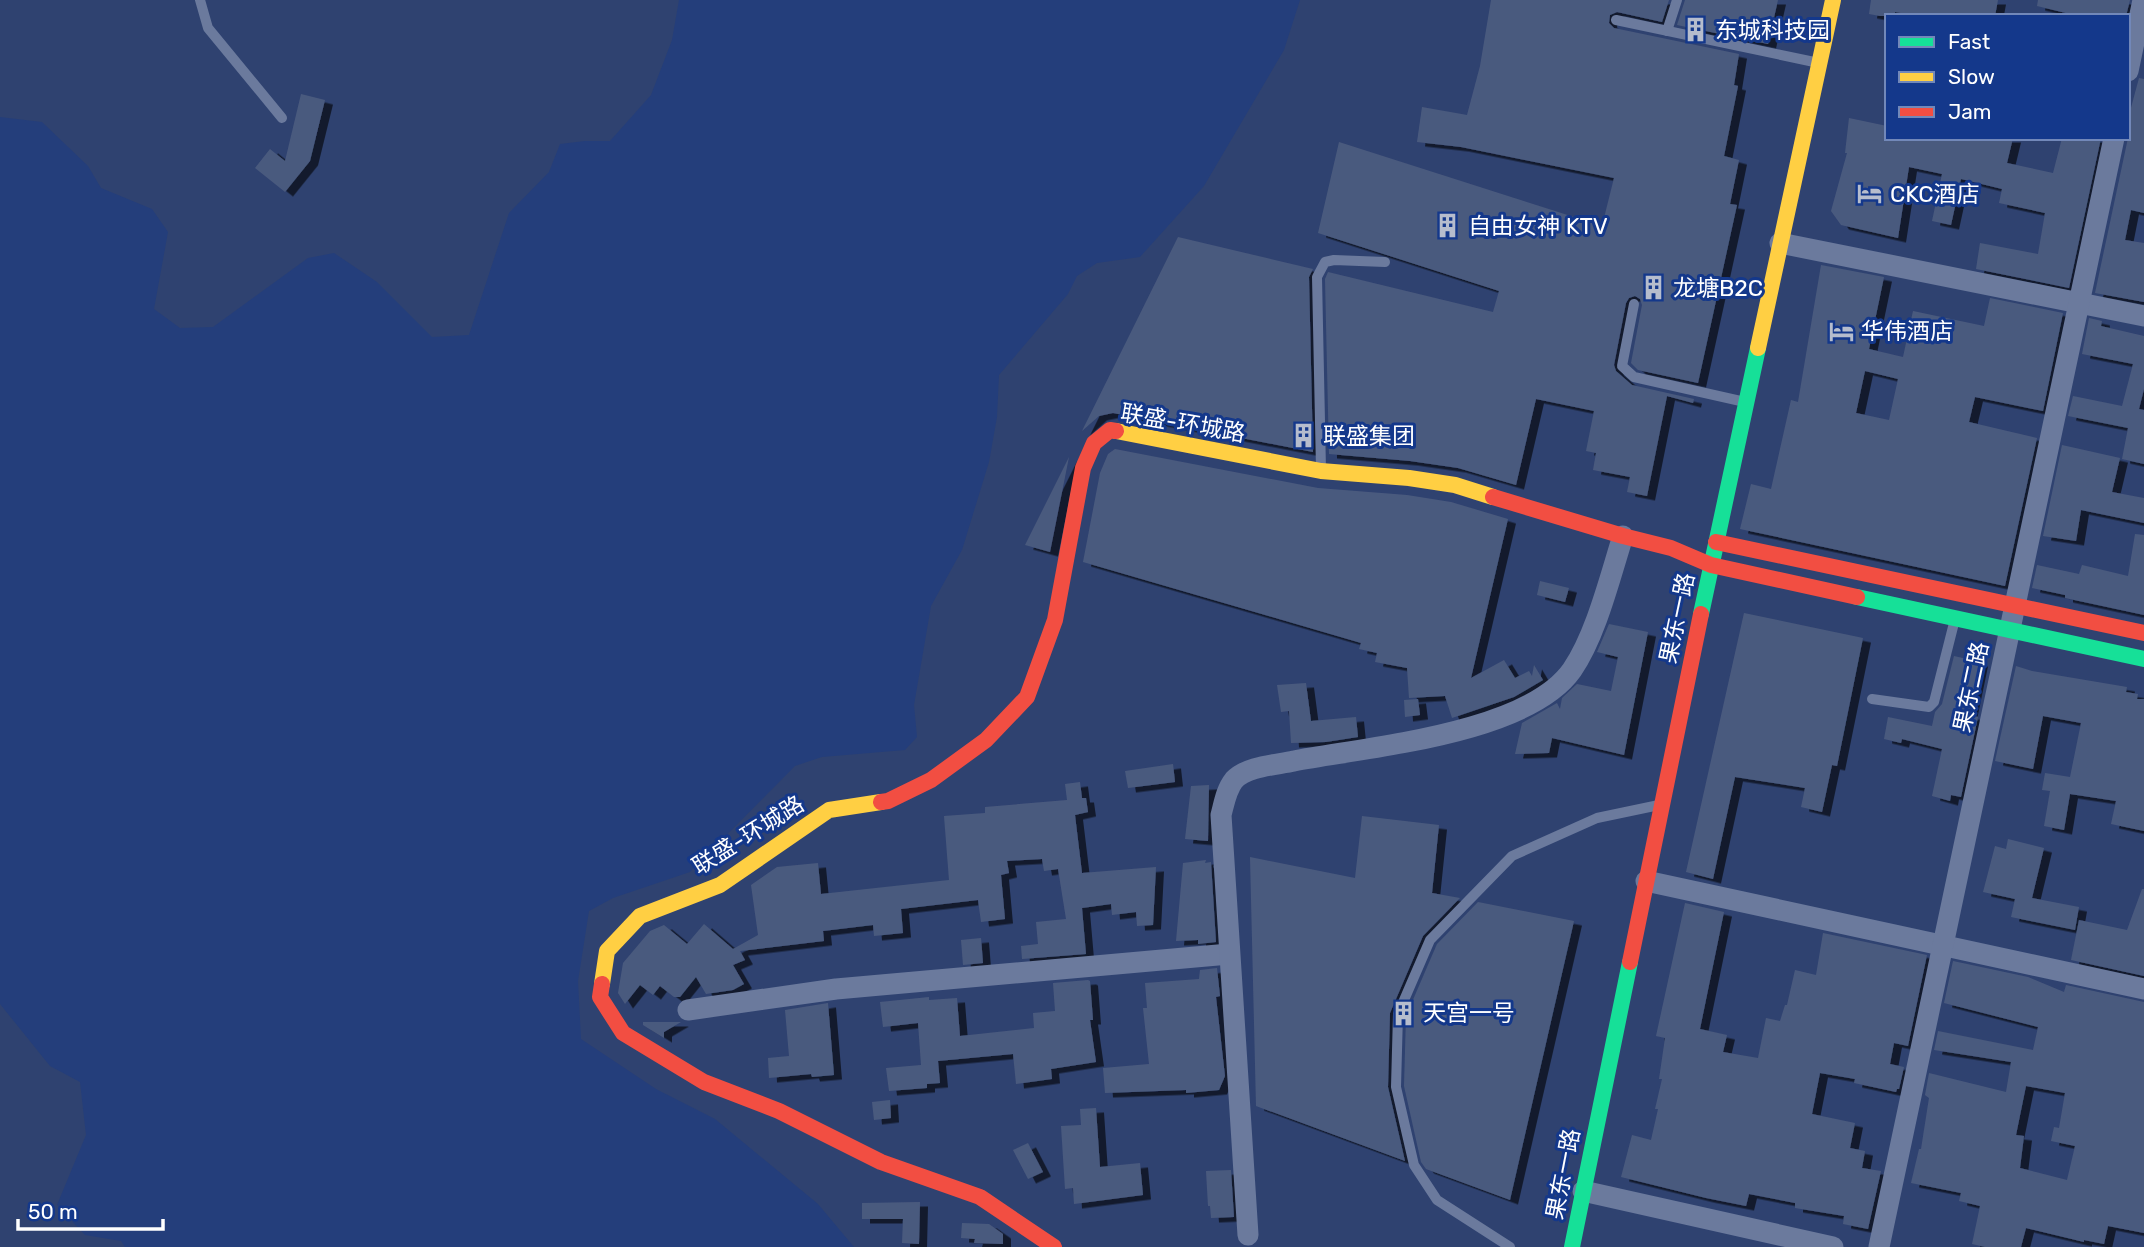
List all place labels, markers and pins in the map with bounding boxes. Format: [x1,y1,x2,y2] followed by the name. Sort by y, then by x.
[1681,16,1709,44] building icon: 东城科技园
[1715,16,1830,44] place label: 东城科技园
[1856,180,1884,208] hotel icon: CKC酒店
[1890,180,1980,208] place label: CKC酒店
[1434,212,1462,240] building icon: 自由女神 KTV
[1468,212,1608,240] place label: 自由女神 KTV
[1639,274,1667,302] building icon: 龙塘B2C
[1673,274,1763,302] place label: 龙塘B2C
[1827,317,1855,345] hotel icon: 华伟酒店
[1861,317,1953,345] place label: 华伟酒店
[1289,422,1317,450] building icon: 联盛集团
[1323,422,1415,450] place label: 联盛集团
[1389,999,1417,1027] building icon: 天宫一号
[1423,999,1515,1027] place label: 天宫一号

